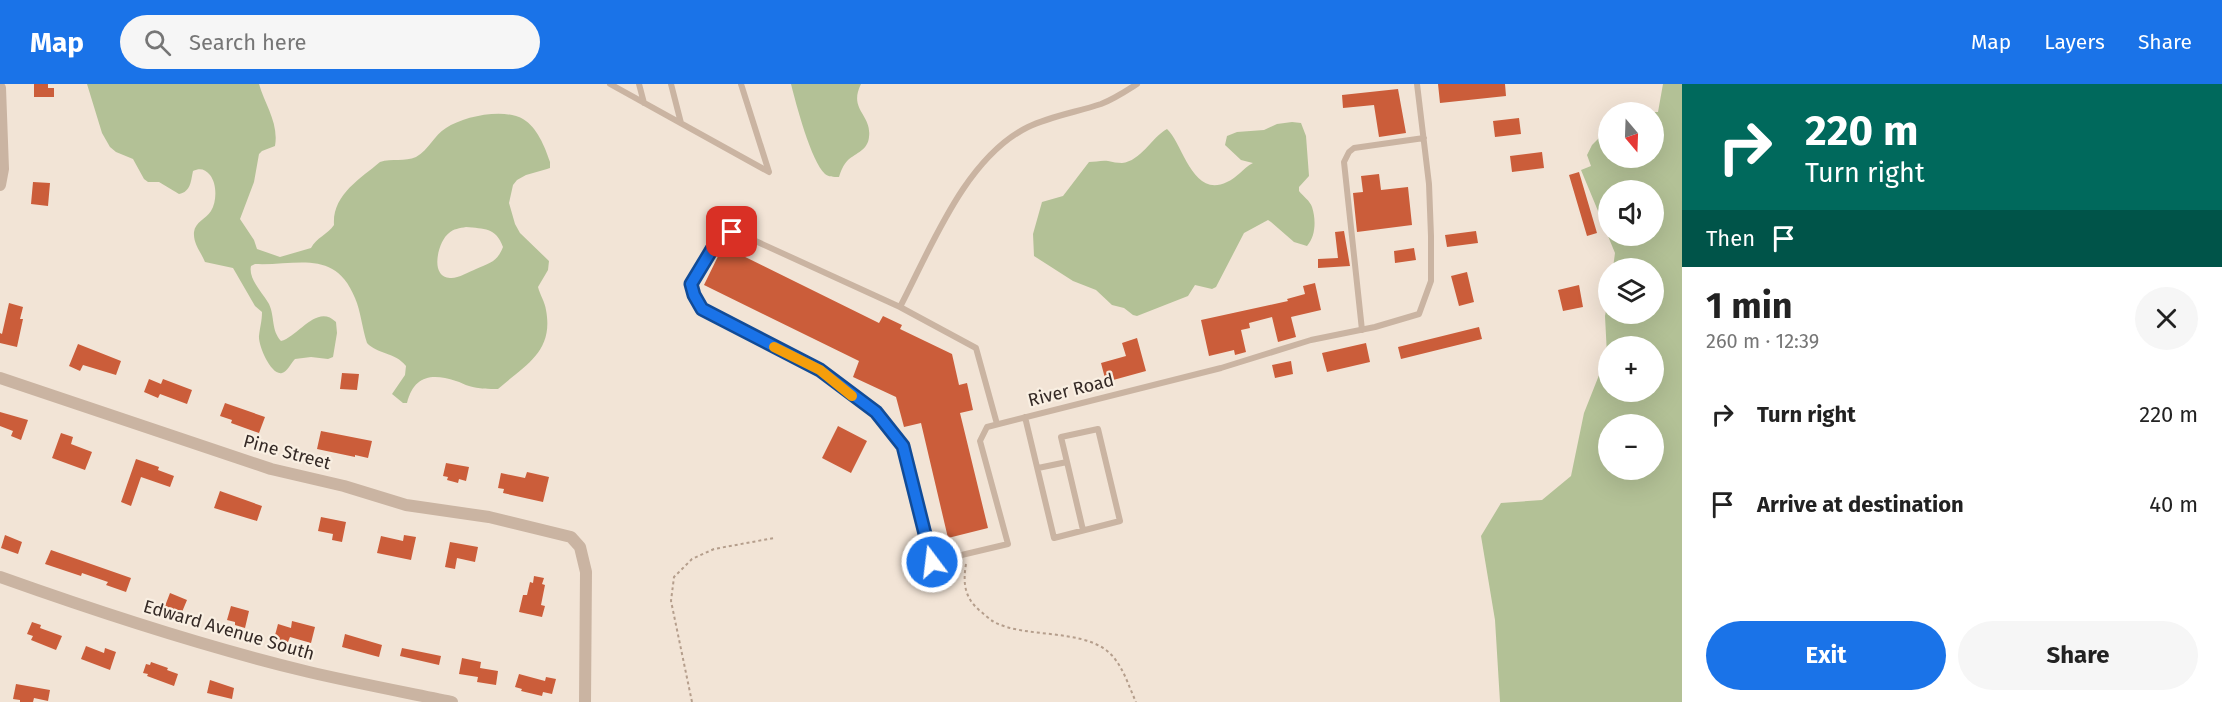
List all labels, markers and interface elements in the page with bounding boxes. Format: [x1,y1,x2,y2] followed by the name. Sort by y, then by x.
[120,15,540,69] search box
[30,26,84,59] text: Map
[141,26,174,59] icon: search
[189,29,307,56] text: Search here
[1971,29,2011,55] text: Map
[2044,29,2105,55] text: Layers
[2138,29,2192,55] text: Share
[1598,102,1664,168] north arrow
[1598,102,1664,480] map controls
[1805,106,1918,156] text: 220 m
[1706,108,1784,186] icon: right
[1805,157,1925,189] text: Turn right
[1598,180,1664,246] button: sound
[706,206,757,257] pin
[715,215,748,248] icon: arrive
[1767,222,1800,255] icon: arrive
[1706,225,1755,252] text: Then
[1598,258,1664,324] button: layers
[1706,284,1793,328] text: 1 min
[2135,287,2198,350] button: close
[1706,329,1819,353] text: 260 m · 12:39
[1598,336,1664,402] button: +
[1026,369,1116,411] street label: River Road
[1706,398,1739,431] icon: right
[1757,401,1856,428] text: Turn right
[2139,401,2198,428] text: 220 m
[1598,414,1664,480] button: −
[241,430,334,474] street label: Pine Street
[1706,488,1739,521] icon: arrive
[1757,491,1964,518] text: Arrive at destination
[2149,491,2198,518] text: 40 m
[900,530,964,594] position arrow
[141,595,317,665] street label: Edward Avenue South
[1706,621,1946,690] button: Exit
[1958,621,2198,690] button: Share

